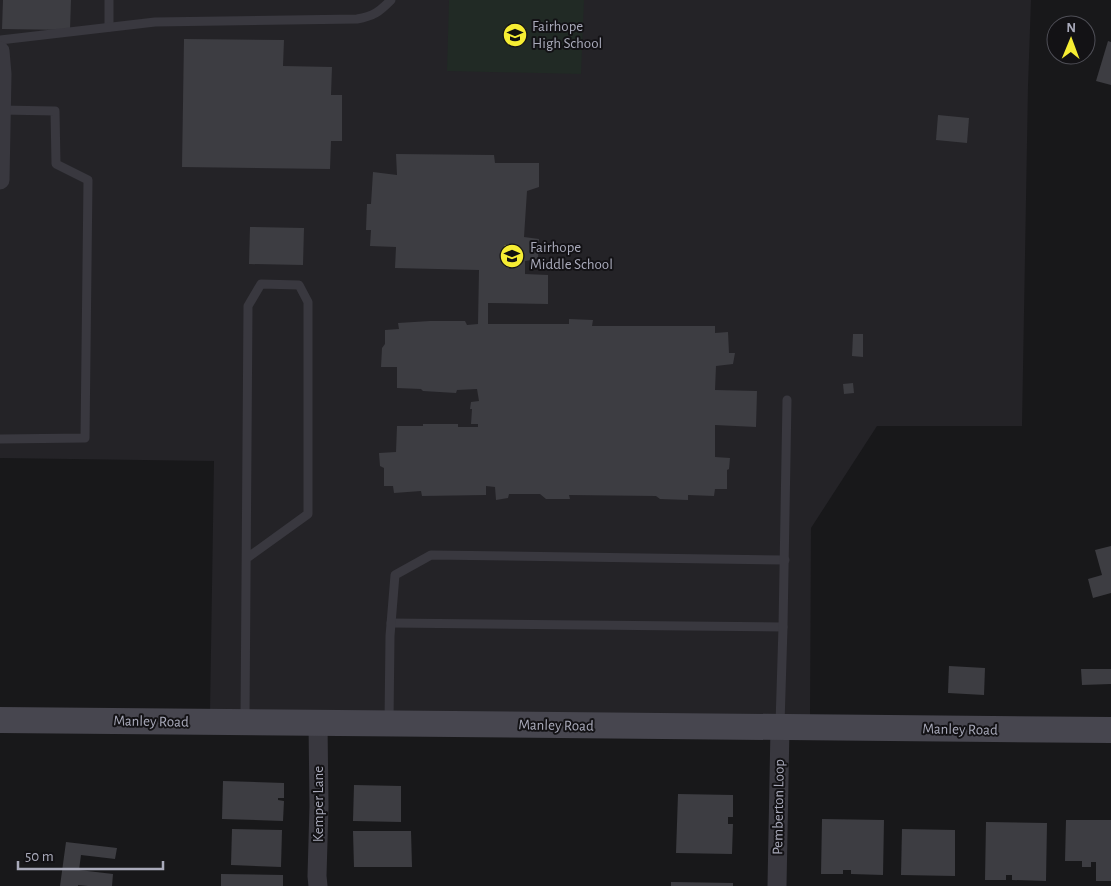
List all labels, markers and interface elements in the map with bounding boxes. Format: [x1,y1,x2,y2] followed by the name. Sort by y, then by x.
[1046,15,1096,65] north arrow
[532,19,602,51] place label: Fairhope High School
[1066,21,1076,35] text: N
[502,22,528,48] school or university icon: Fairhope High School
[530,240,613,272] place label: Fairhope Middle School
[499,243,525,269] school or university icon: Fairhope Middle School
[113,713,189,730] street label: Manley Road
[518,717,594,734] street label: Manley Road
[922,721,998,738] street label: Manley Road
[770,759,787,855] street label: Pemberton Loop
[311,766,326,842] street label: Kemper Lane
[18,838,162,870] scale bar
[25,849,54,864] text: 50 m

